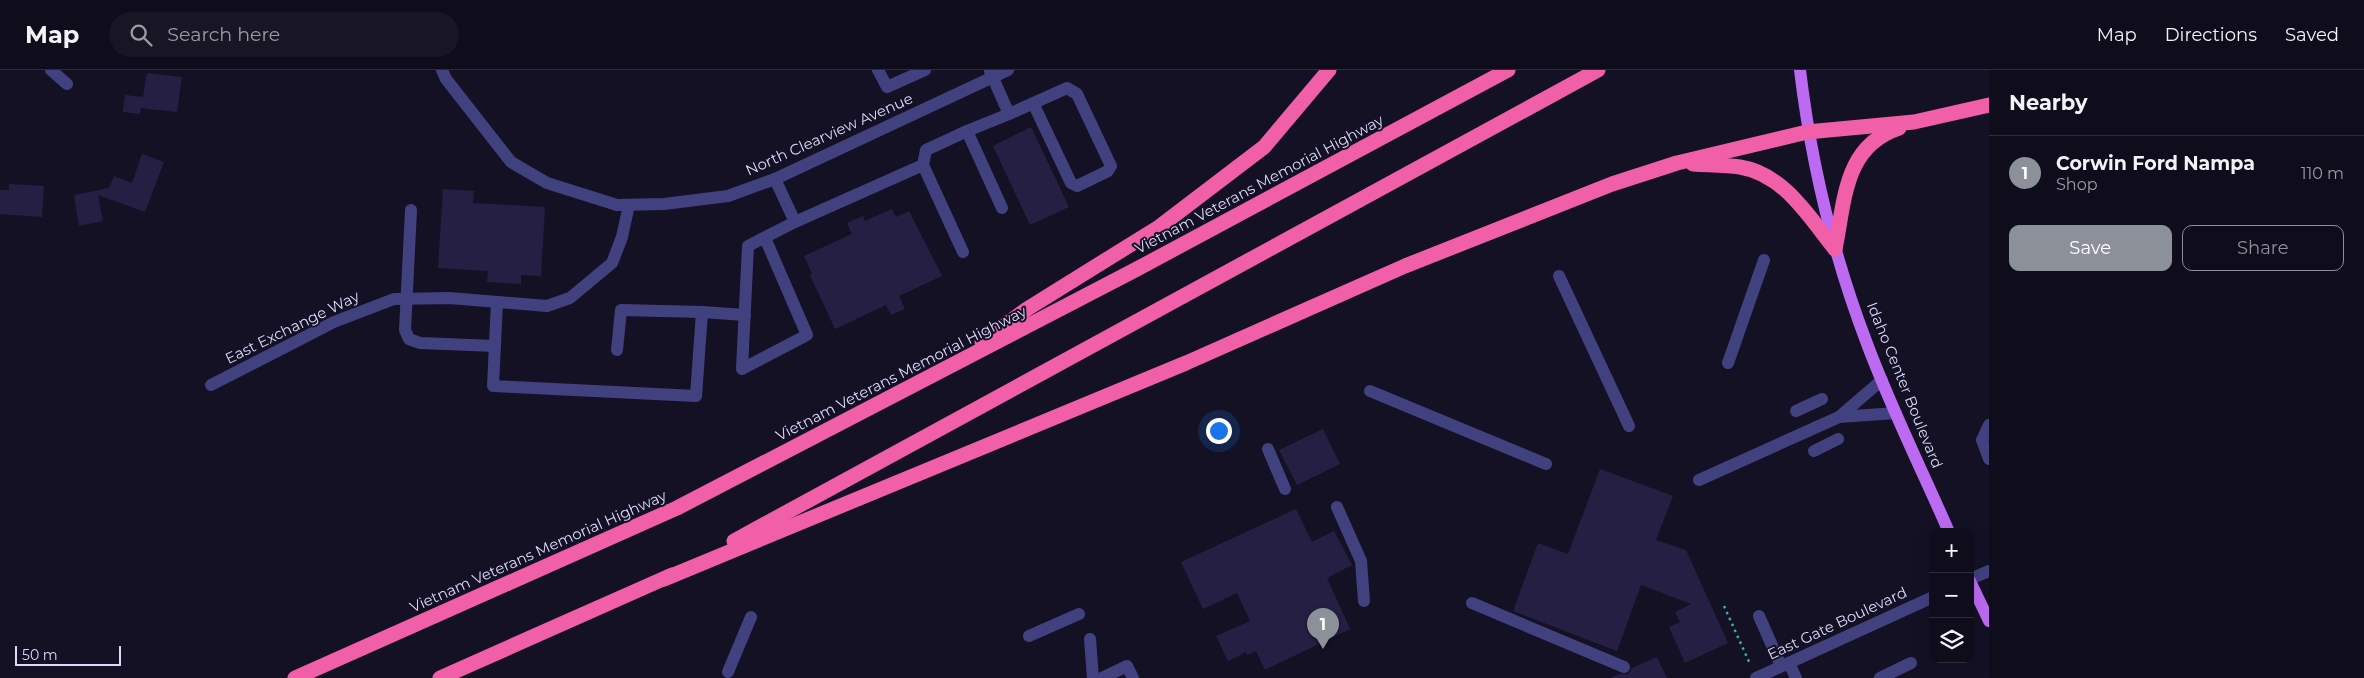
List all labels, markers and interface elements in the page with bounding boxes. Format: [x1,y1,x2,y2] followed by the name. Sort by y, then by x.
[109,12,459,57] search box
[25,20,79,49] text: Map
[127,21,155,49] icon: search
[167,23,280,46] text: Search here
[2097,24,2137,46] text: Map
[2165,24,2257,46] text: Directions
[2285,24,2339,46] text: Saved
[742,88,916,180] street label: North Clearview Avenue
[2009,90,2088,115] text: Nearby
[1131,110,1387,258] street label: Vietnam Veterans Memorial Highway
[2056,152,2255,175] text: Corwin Ford Nampa
[2022,164,2028,183] text: 1
[2301,164,2344,183] text: 110 m
[2056,175,2098,194] text: Shop
[2009,225,2172,271] button: Save
[2182,225,2344,271] button: Share
[222,286,363,368] street label: East Exchange Way
[1863,299,1947,471] street label: Idaho Center Boulevard
[772,301,1030,445] street label: Vietnam Veterans Memorial Highway
[1206,418,1232,444] your location
[407,485,670,616] street label: Vietnam Veterans Memorial Highway
[1929,528,1974,663] map controls
[1929,528,1974,573] button: +
[1929,573,1974,618] button: −
[1764,582,1910,664] street label: East Gate Boulevard
[1307,608,1339,649] pin: 1
[1929,618,1974,663] button: layers
[15,643,121,666] scale bar
[22,646,58,664] text: 50 m

